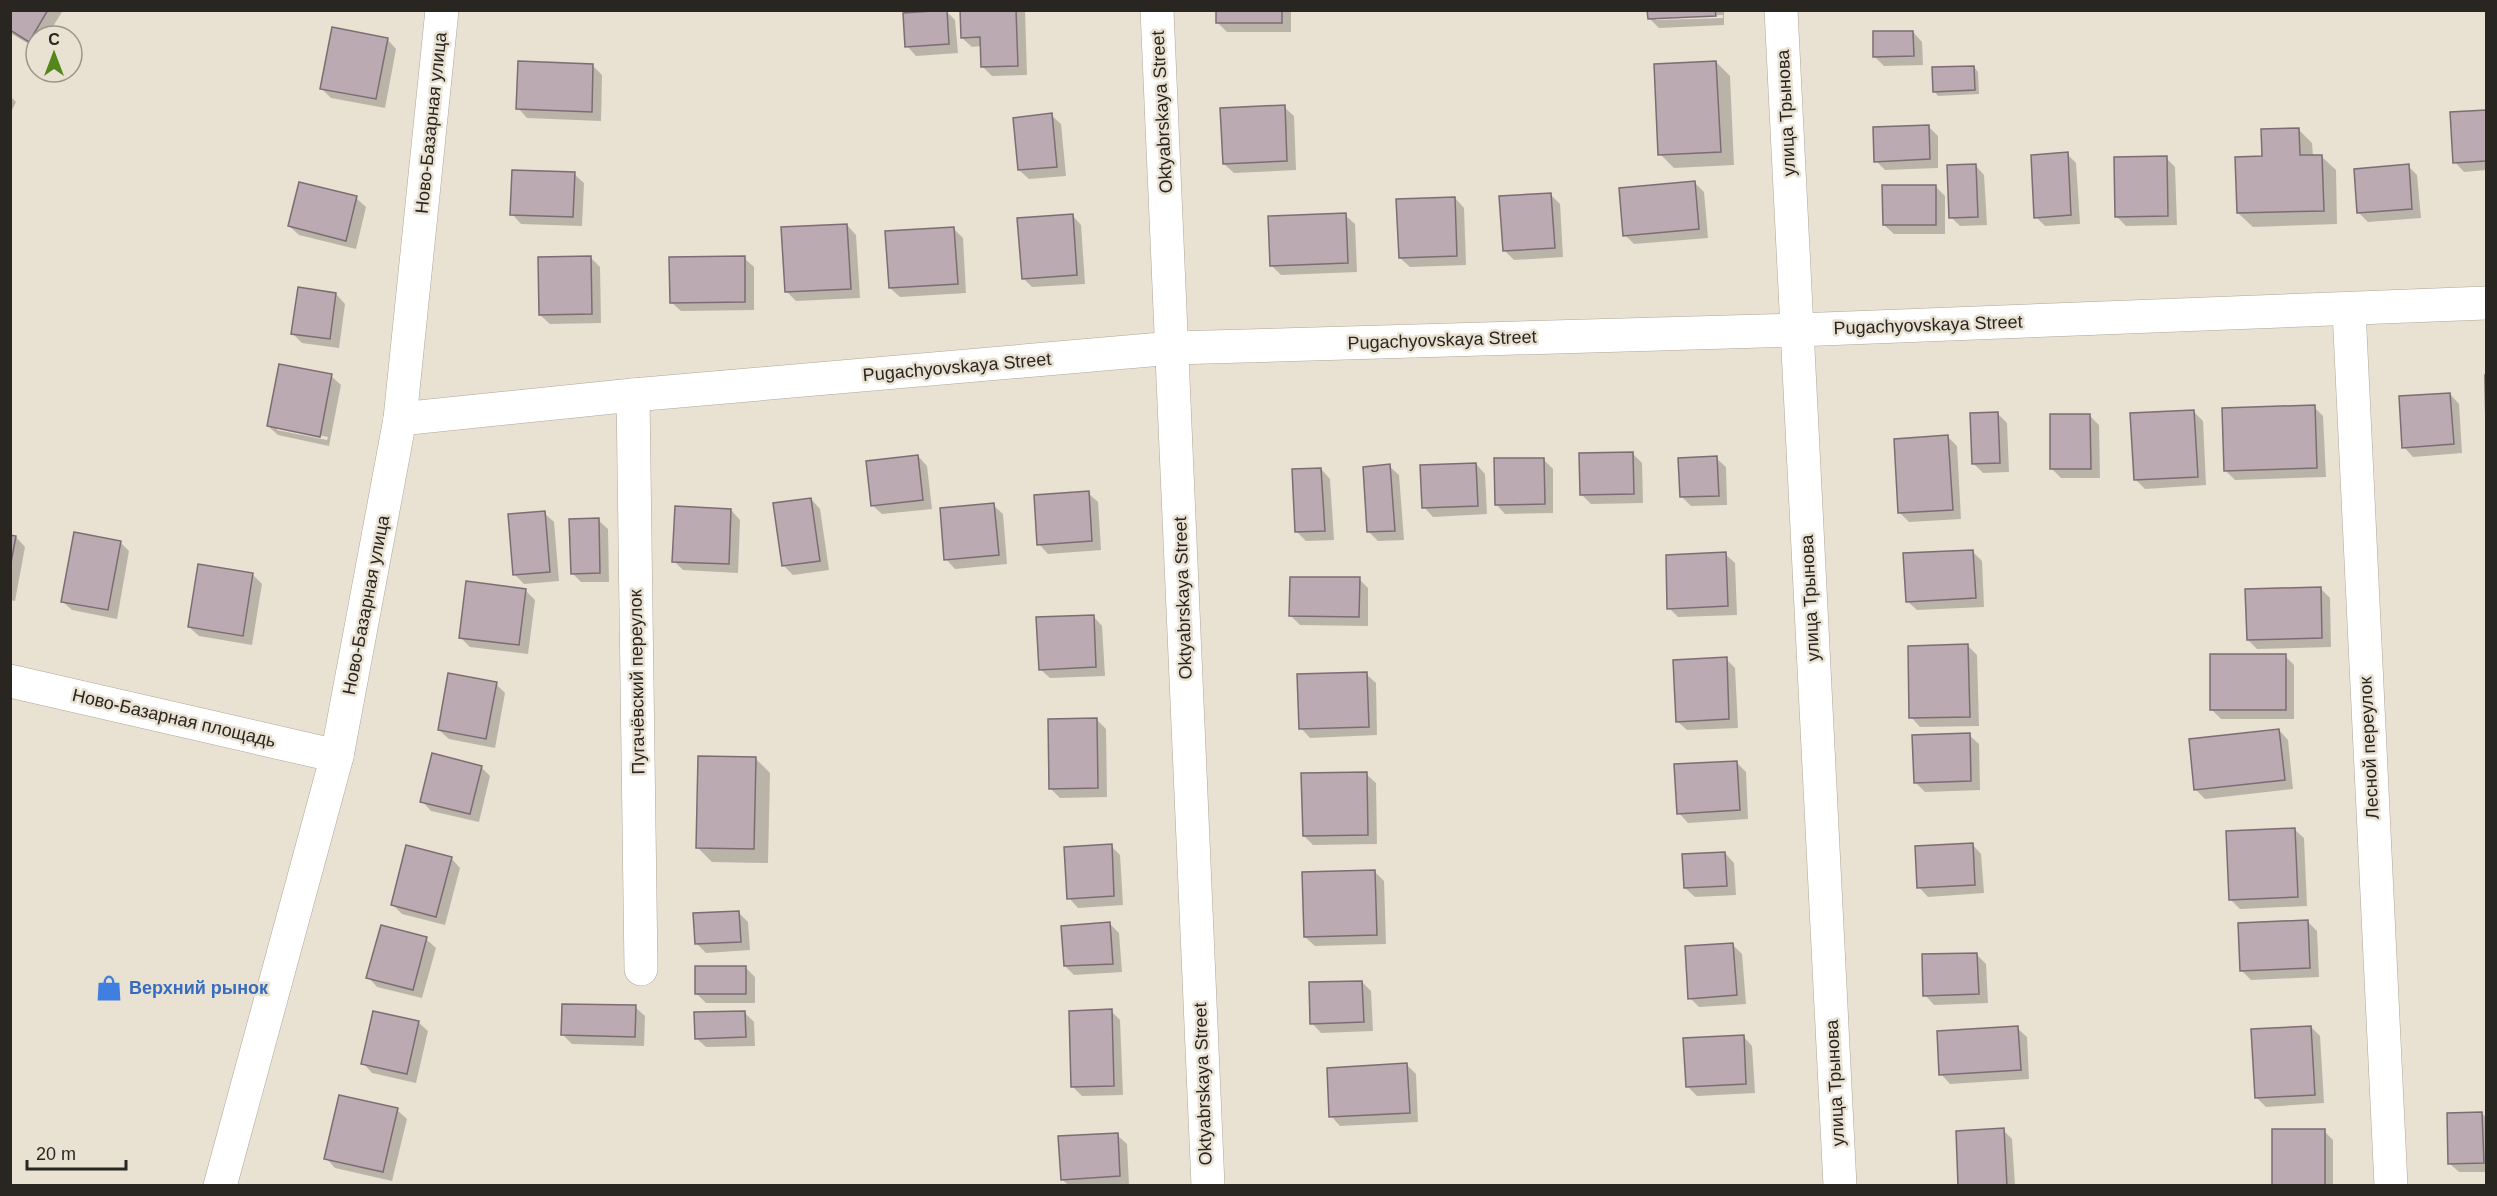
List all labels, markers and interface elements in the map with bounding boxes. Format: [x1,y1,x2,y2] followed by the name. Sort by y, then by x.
[24,24,84,84] north arrow
[412,30,451,215] street label: Ново-Базарная улица
[1148,30,1176,194] street label: Oktyabrskaya Street
[48,31,60,48] text: С
[1773,48,1799,177] street label: улица Трынова
[1833,312,2023,338] street label: Pugachyovskaya Street
[1347,327,1537,353] street label: Pugachyovskaya Street
[862,349,1052,385] street label: Pugachyovskaya Street
[339,513,393,696] street label: Ново-Базарная улица
[1170,516,1196,680] street label: Oktyabrskaya Street
[1797,533,1823,662] street label: улица Трынова
[625,589,649,775] street label: Пугачёвский переулок
[2355,676,2383,820] street label: Лесной переулок
[70,685,278,751] street label: Ново-Базарная площадь
[94,973,124,1003] shop icon: Верхний рынок
[129,978,269,998] place label: Верхний рынок
[1190,1002,1216,1166] street label: Oktyabrskaya Street
[1822,1018,1848,1147] street label: улица Трынова
[27,1133,126,1171] scale bar
[36,1144,76,1164] text: 20 m

